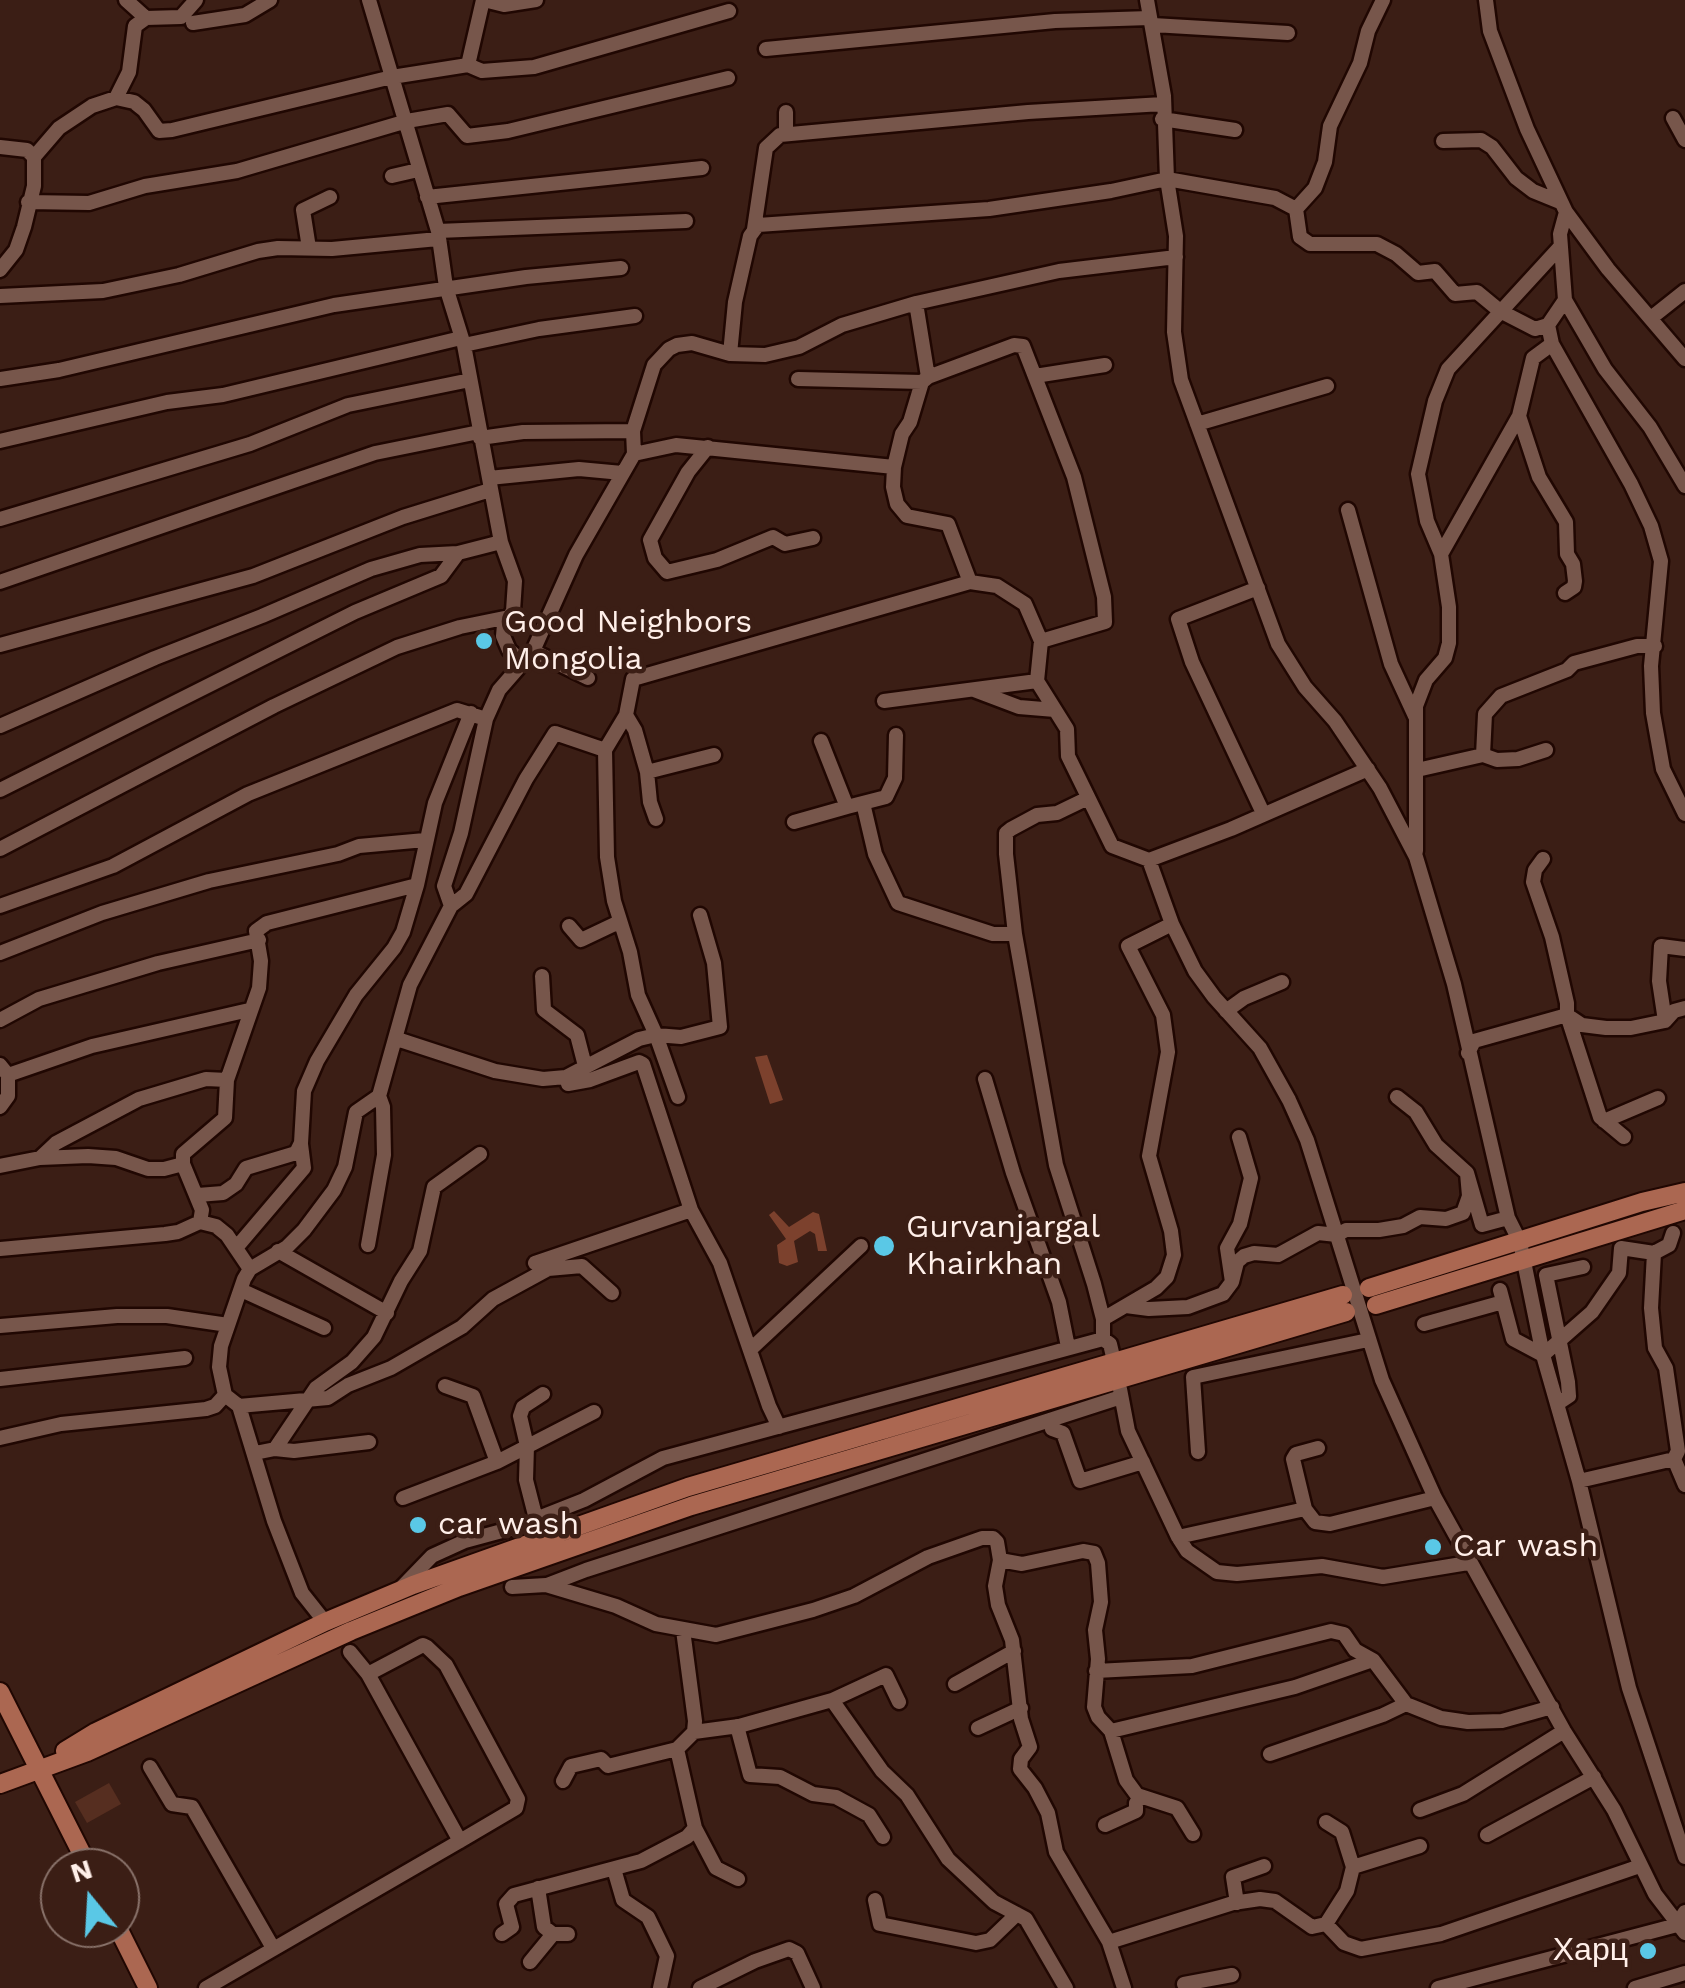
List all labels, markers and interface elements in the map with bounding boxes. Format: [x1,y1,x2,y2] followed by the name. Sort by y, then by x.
[504,604,752,679] place label: Good Neighbors Mongolia
[473,630,495,652] marker: Good Neighbors Mongolia
[906,1209,1100,1284] place label: Gurvanjargal Khairkhan
[871,1233,897,1259] marker: Gurvanjargal Khairkhan
[438,1506,579,1544] place label: car wash
[407,1514,429,1536] marker: car wash
[1453,1528,1598,1566] place label: Car wash
[1422,1536,1444,1558] marker: Car wash
[40,1848,140,1948] north arrow
[66,1852,96,1890] text: N
[1553,1932,1628,1970] place label: Харц
[1637,1940,1659,1962] marker: Харц

